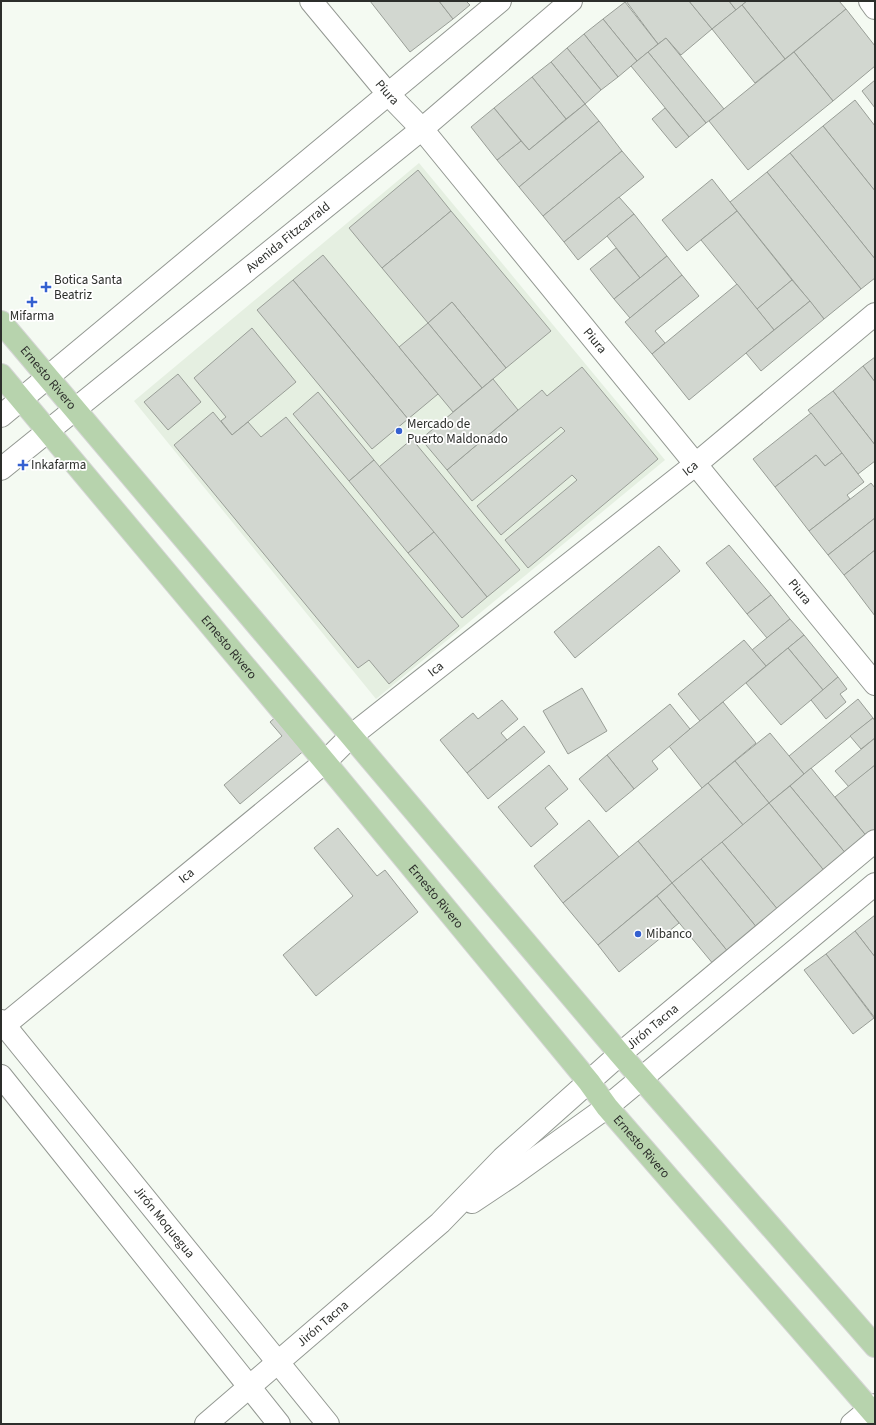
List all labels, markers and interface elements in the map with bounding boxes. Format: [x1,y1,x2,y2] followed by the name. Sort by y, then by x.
[371,76,403,109] street label: Piura
[242,198,334,277] street label: Avenida Fitzcarrald
[54,271,122,304] place label: Botica Santa Beatriz
[41,282,51,292] marker: Botica Santa Beatriz
[27,297,37,307] marker: Mifarma
[10,307,54,325] place label: Mifarma
[579,324,611,358] street label: Piura
[16,342,80,414] street label: Ernesto Rivero
[407,415,508,448] place label: Mercado de Puerto Maldonado
[394,426,404,436] marker: Mercado de Puerto Maldonado
[31,456,86,474] place label: Inkafarma
[678,457,702,480] street label: Ica
[18,460,28,470] marker: Inkafarma
[784,575,816,609] street label: Piura
[197,611,261,683] street label: Ernesto Rivero
[424,657,448,681] street label: Ica
[404,860,468,932] street label: Ernesto Rivero
[175,864,198,888] street label: Ica
[646,925,692,943] place label: Mibanco
[633,929,643,939] marker: Mibanco
[623,1000,682,1054] street label: Jirón Tacna
[609,1111,674,1182] street label: Ernesto Rivero
[129,1182,199,1262] street label: Jirón Moquegua
[293,1296,353,1351] street label: Jirón Tacna

